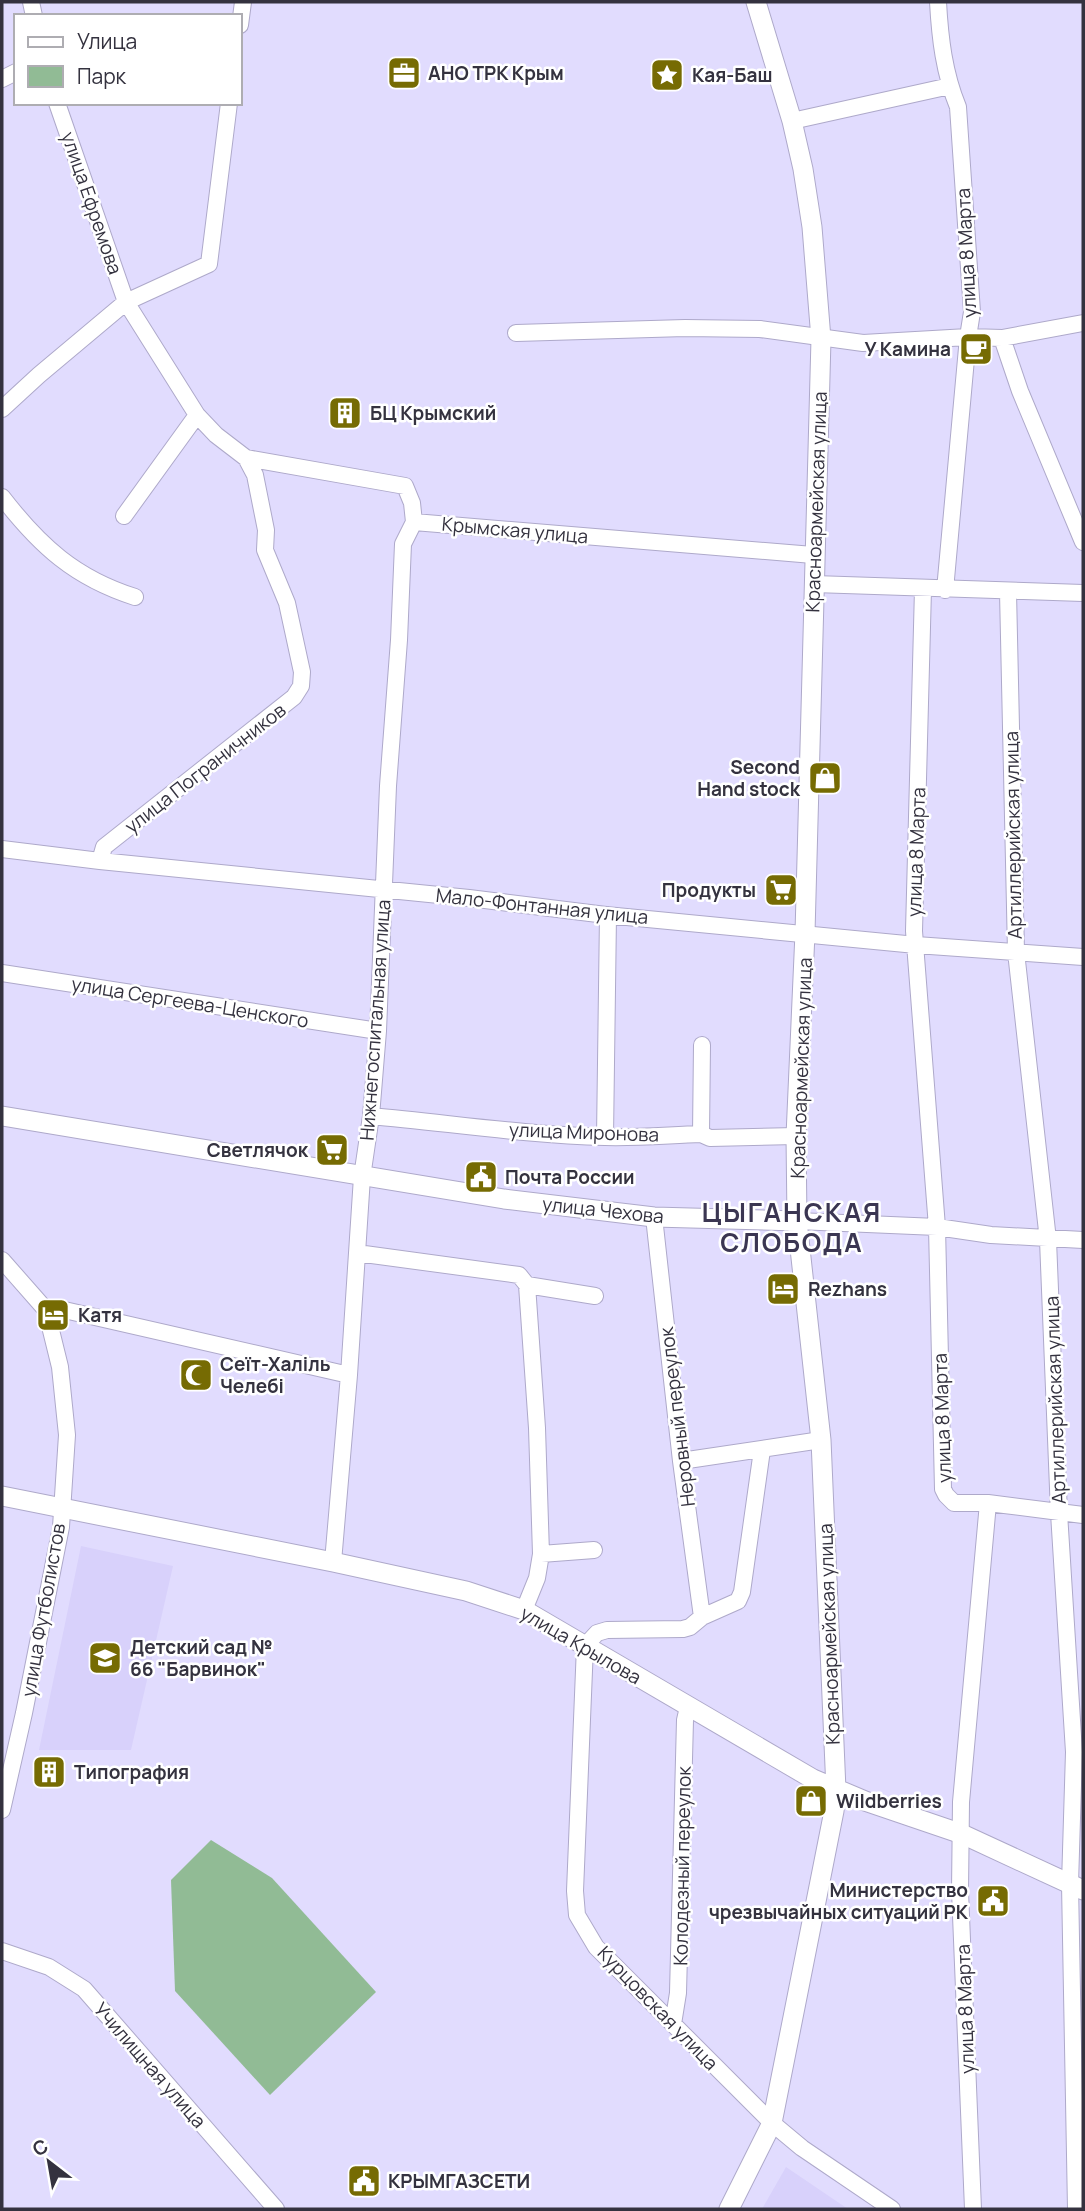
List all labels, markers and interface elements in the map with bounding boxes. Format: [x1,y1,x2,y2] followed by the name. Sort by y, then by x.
[14,14,242,105] legend
[77,27,137,55] text: Улица
[385,54,423,92] office icon: АНО ТРК Крым
[648,56,686,94] place icon: Кая-Баш
[428,60,564,86] place label: АНО ТРК Крым
[77,62,127,90] text: Парк
[692,62,772,88] place label: Кая-Баш
[55,128,129,278] street label: улица Ефремова
[950,187,982,319] street label: улица 8 Марта
[957,330,995,368] cafe icon: У Камина
[865,336,951,362] place label: У Камина
[799,391,833,613] street label: Красноармейская улица
[326,394,364,432] building icon: БЦ Крымский
[370,400,496,426] place label: БЦ Крымский
[441,511,589,549] street label: Крымская улица
[119,697,291,839] street label: улица Пограничников
[998,731,1028,939] street label: Артиллерийская улица
[697,754,801,802] place label: Second Hand stock
[806,759,844,797] shop icon: Second Hand stock
[901,787,931,917] street label: улица 8 Марта
[762,871,800,909] supermarket icon: Продукты
[662,877,756,903] place label: Продукты
[435,882,649,930] street label: Мало-Фонтанная улица
[354,898,396,1142] street label: Нижнегоспитальная улица
[784,957,818,1179] street label: Красноармейская улица
[69,970,311,1034] street label: улица Сергеева-Ценского
[509,1116,659,1148] street label: улица Миронова
[313,1131,351,1169] supermarket icon: Светлячок
[207,1137,309,1163] place label: Светлячок
[462,1158,500,1196] public building icon: Почта России
[505,1164,635,1190] place label: Почта России
[541,1191,665,1229] street label: улица Чехова
[702,1194,882,1260] district label: ЦЫГАНСКАЯ СЛОБОДА
[764,1270,802,1308] hotel icon: Rezhans
[808,1276,887,1302] place label: Rezhans
[34,1296,72,1334] hotel icon: Катя
[1038,1296,1072,1504] street label: Артиллерийская улица
[78,1302,122,1328] place label: Катя
[653,1325,701,1508] street label: Неровный переулок
[220,1351,331,1399] place label: Сеїт-Халіль Челебі
[927,1353,957,1483] street label: улица 8 Марта
[177,1356,215,1394] mosque icon: Сеїт-Халіль Челебі
[15,1521,71,1699] street label: улица Футболистов
[812,1523,846,1745] street label: Красноармейская улица
[516,1600,646,1690] street label: улица Крылова
[130,1634,272,1682] place label: Детский сад № 66 "Барвинок"
[86,1639,124,1677] school or university icon: Детский сад № 66 "Барвинок"
[30,1753,68,1791] building icon: Типография
[74,1759,189,1785] place label: Типография
[667,1765,697,1966] street label: Колодезный переулок
[792,1782,830,1820] shop icon: Wildberries
[836,1788,942,1814] place label: Wildberries
[709,1877,969,1925] place label: Министерство чрезвычайных ситуаций РК
[974,1882,1012,1920] public building icon: Министерство чрезвычайных ситуаций РК
[592,1940,724,2076] street label: Курцовская улица
[950,1944,980,2074] street label: улица 8 Марта
[88,1997,212,2133] street label: Училищная улица
[14,2127,84,2197] north arrow
[28,2133,53,2162] text: С
[345,2162,383,2200] public building icon: КРЫМГАЗСЕТИ
[388,2168,530,2194] place label: КРЫМГАЗСЕТИ

